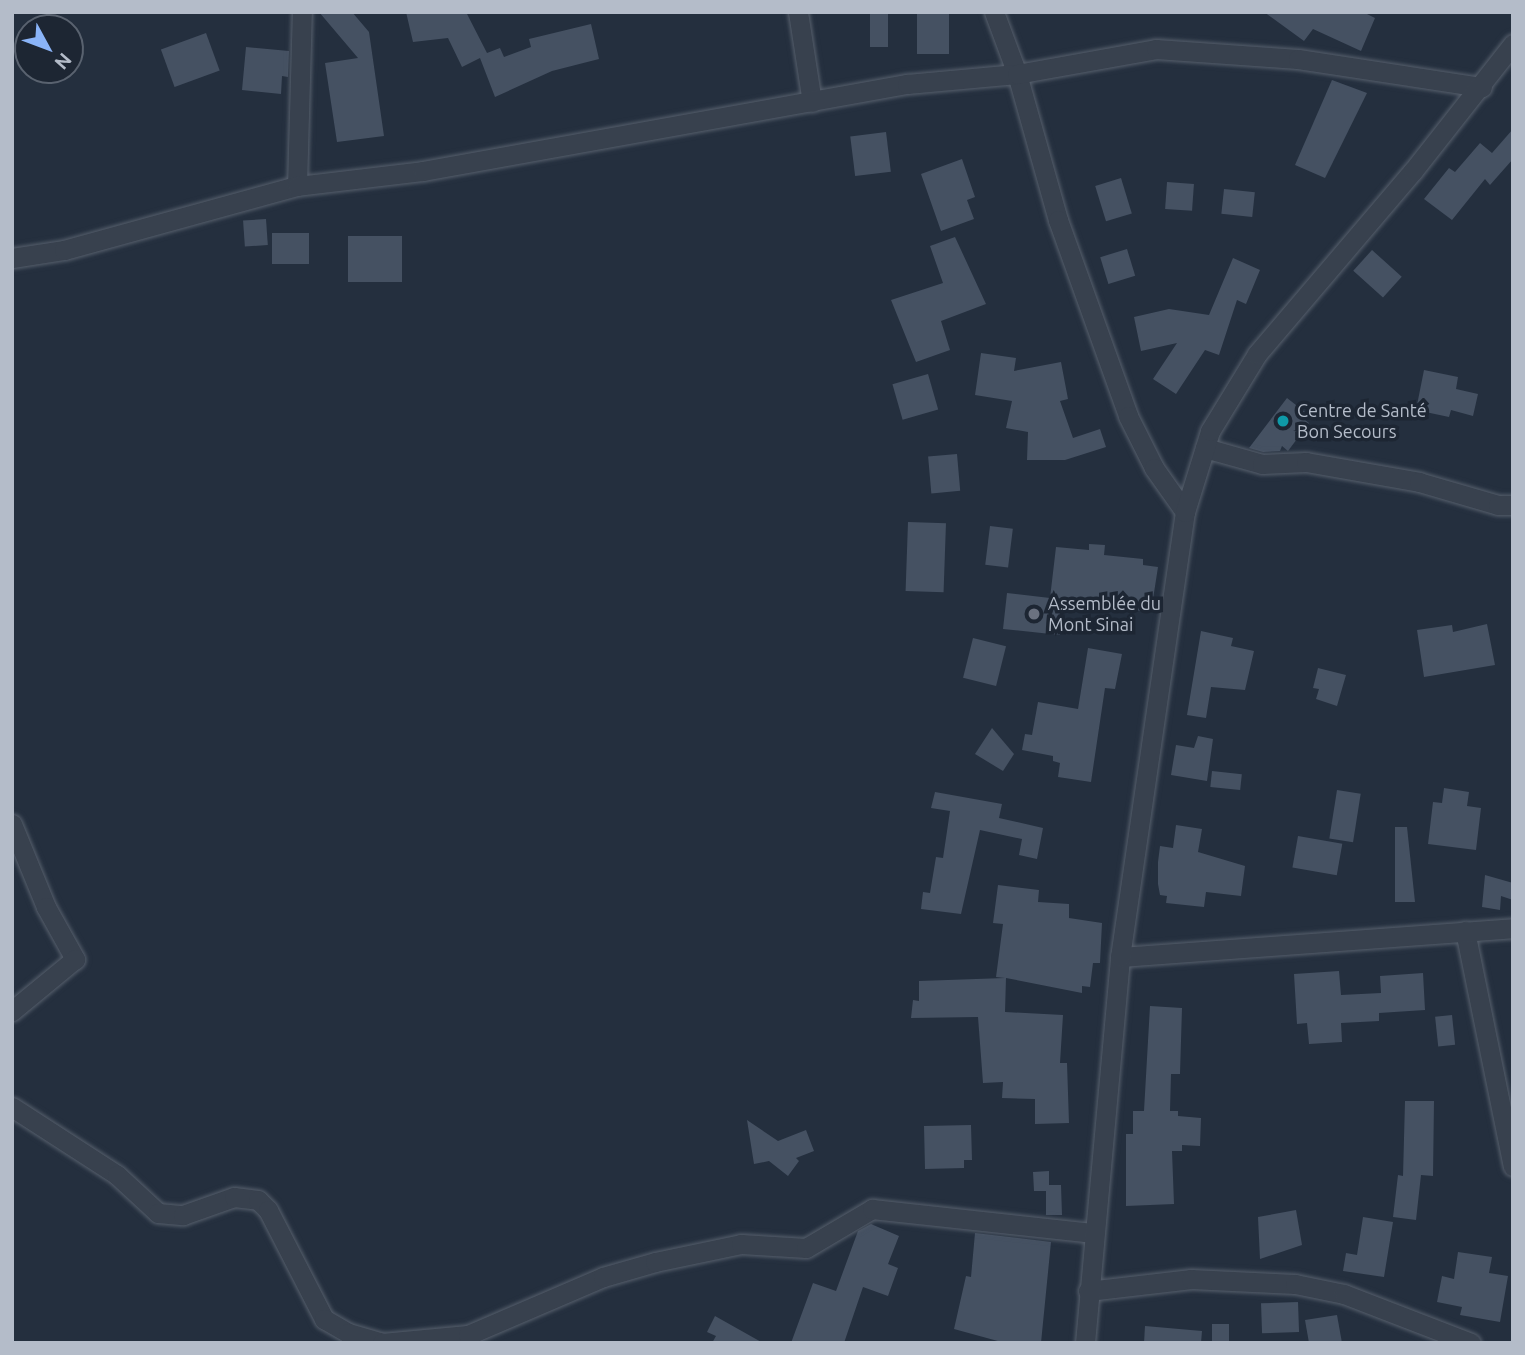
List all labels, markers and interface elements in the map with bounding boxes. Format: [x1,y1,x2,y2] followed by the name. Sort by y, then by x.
[14,14,84,84] north arrow
[50,49,76,74] text: N
[1297,400,1427,442] place label: Centre de Santé Bon Secours
[1275,413,1291,429] marker: Centre de Santé Bon Secours
[1048,593,1161,636] place label: Assemblée du Mont Sinai
[1026,606,1042,622] marker: Assemblée du Mont Sinai

